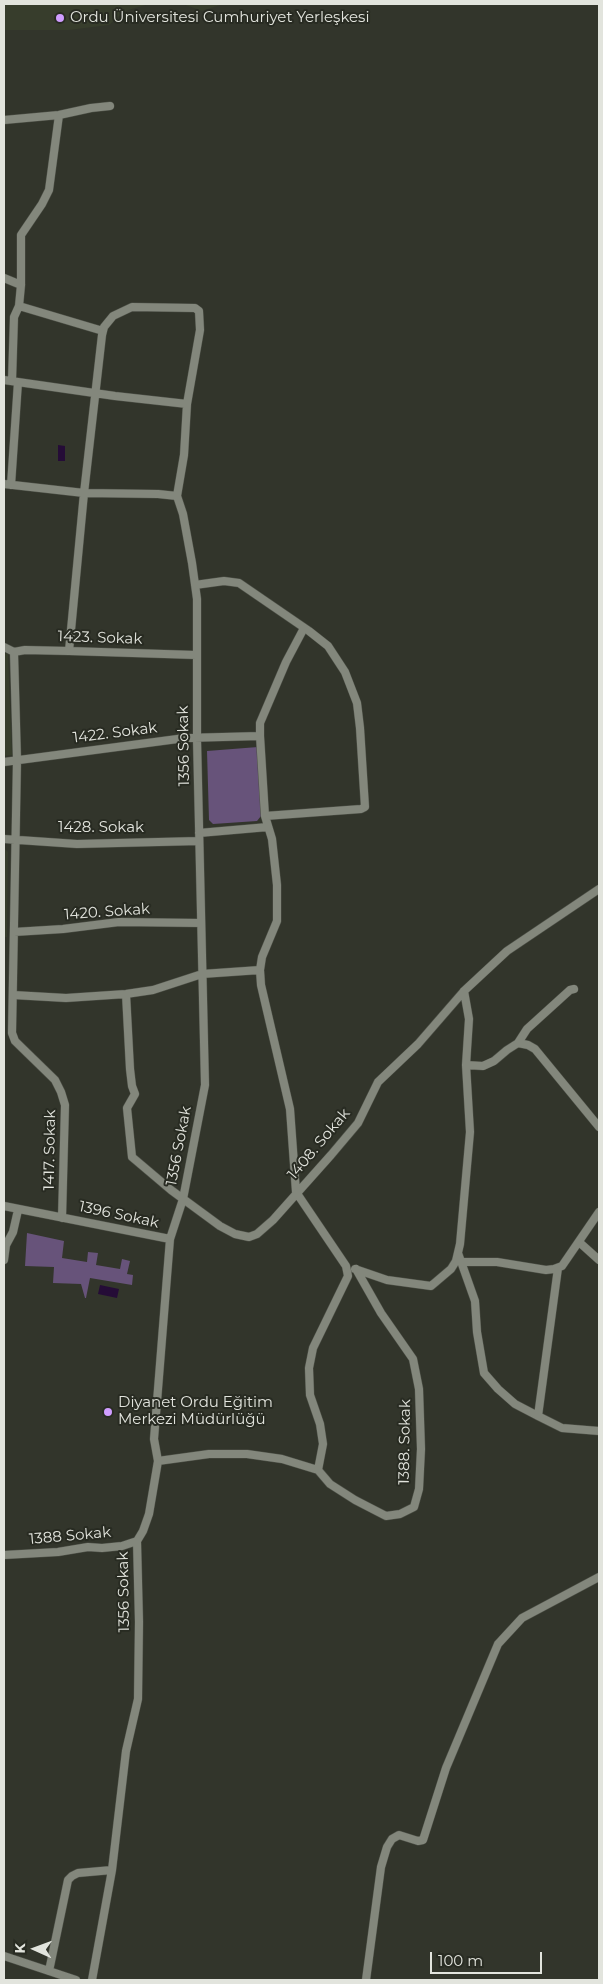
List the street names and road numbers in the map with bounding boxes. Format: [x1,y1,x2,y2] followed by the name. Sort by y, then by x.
[57,628,143,648] street label: 1423. Sokak
[174,706,194,786] street label: 1356 Sokak
[72,719,158,747] street label: 1422. Sokak
[58,819,144,837] street label: 1428. Sokak
[64,900,150,924] street label: 1420. Sokak
[162,1105,196,1187] street label: 1356 Sokak
[284,1105,354,1183] street label: 1408. Sokak
[40,1109,60,1191] street label: 1417. Sokak
[77,1198,161,1232] street label: 1396 Sokak
[395,1399,415,1485] street label: 1388. Sokak
[28,1523,112,1549] street label: 1388 Sokak
[114,1552,134,1632] street label: 1356 Sokak

